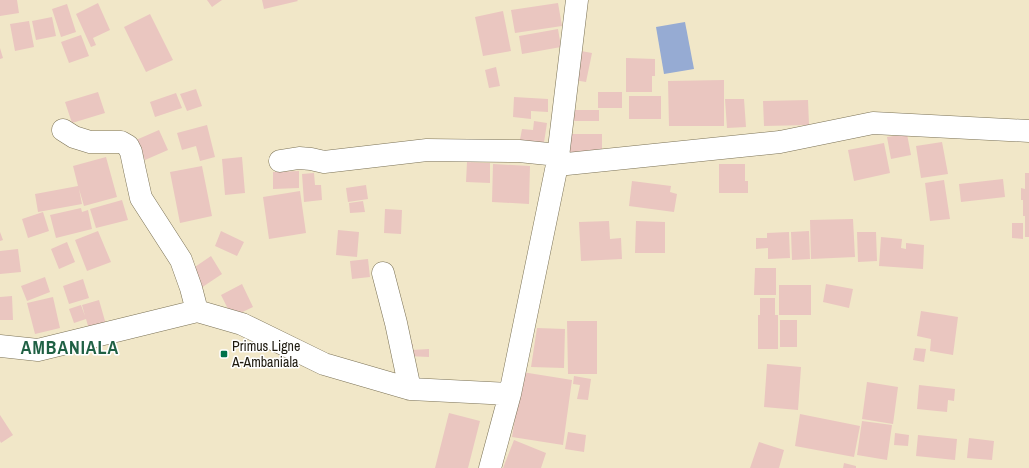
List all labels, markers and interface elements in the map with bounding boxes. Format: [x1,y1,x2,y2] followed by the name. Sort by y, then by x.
[21,335,119,360] district label: AMBANIALA
[231,337,300,371] place label: Primus Ligne A-Ambaniala
[219,349,229,359] marker: Primus Ligne A-Ambaniala

